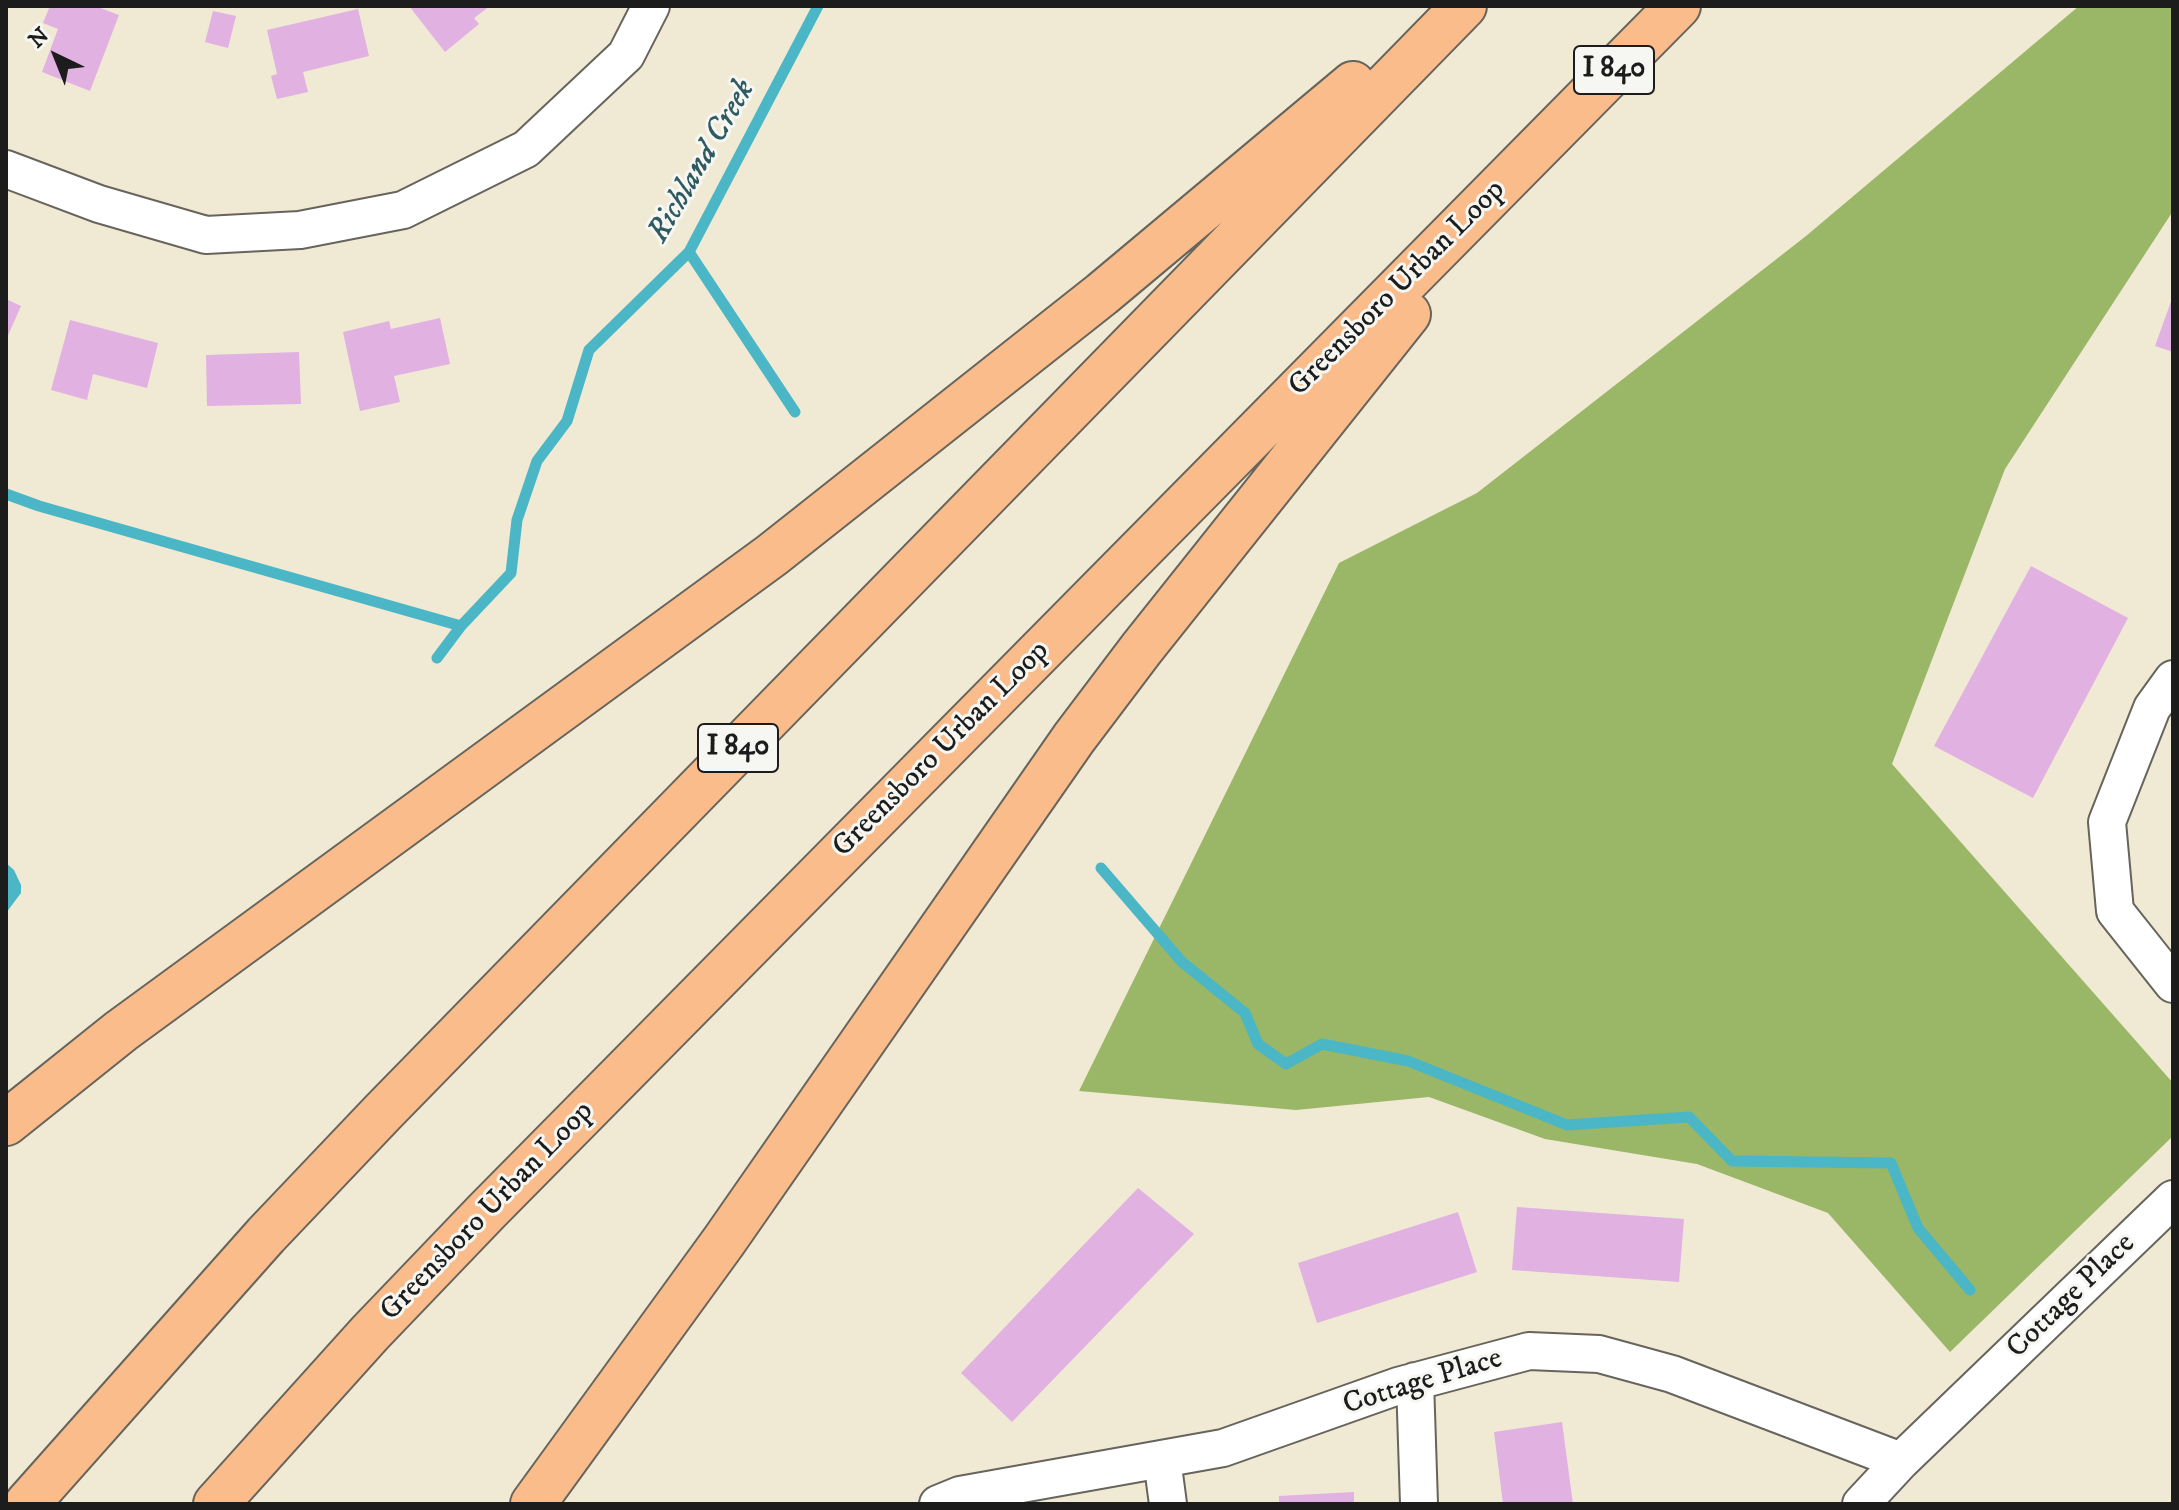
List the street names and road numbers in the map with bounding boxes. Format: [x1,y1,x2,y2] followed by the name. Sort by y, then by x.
[1574,46,1654,94] road number: I 840
[1282,173,1514,405] street label: Greensboro Urban Loop
[826,634,1058,866] street label: Greensboro Urban Loop
[698,724,778,772] road number: I 840
[374,1095,602,1329] street label: Greensboro Urban Loop
[2000,1227,2144,1367] street label: Cottage Place
[1339,1342,1507,1424] street label: Cottage Place

